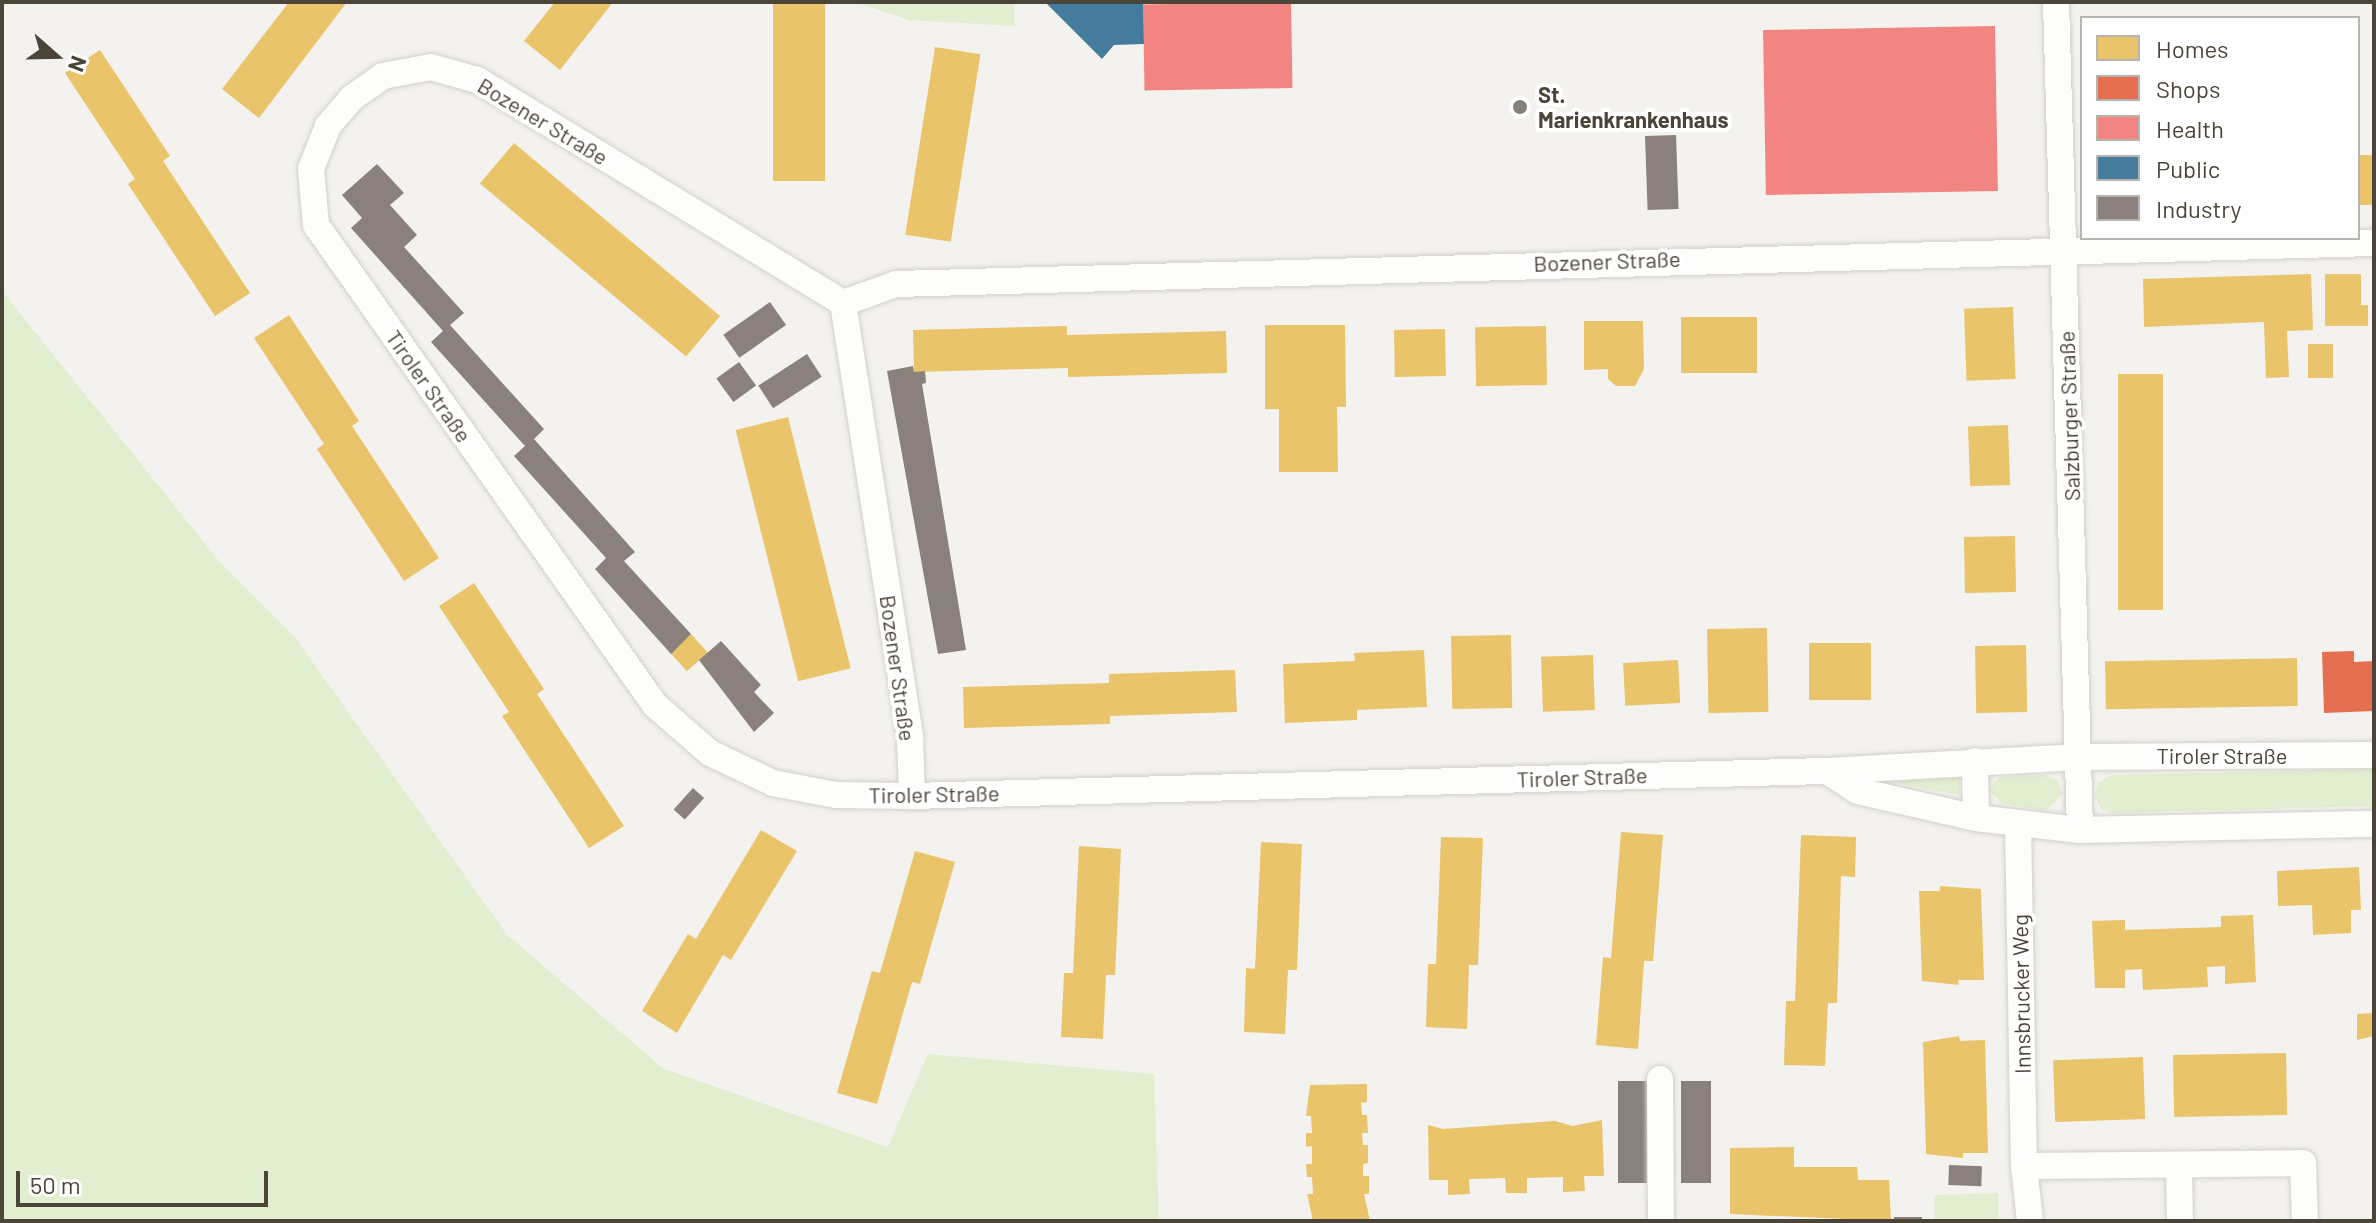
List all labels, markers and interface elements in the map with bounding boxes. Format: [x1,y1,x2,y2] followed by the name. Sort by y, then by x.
[16,16,96,96] north arrow
[2080,16,2360,240] legend
[2156,34,2229,63] text: Homes
[64,53,93,76] text: N
[473,72,613,170] street label: Bozener Straße
[2156,74,2221,103] text: Shops
[1538,81,1728,132] place label: St. Marienkrankenhaus
[1509,96,1531,118] marker: St. Marienkrankenhaus
[2156,114,2224,143] text: Health
[2156,154,2220,183] text: Public
[2156,194,2242,223] text: Industry
[1533,245,1681,277] street label: Bozener Straße
[381,325,477,447] street label: Tiroler Straße
[2053,330,2085,502] street label: Salzburger Straße
[875,593,921,743] street label: Bozener Straße
[2157,743,2287,769] street label: Tiroler Straße
[1516,762,1648,792] street label: Tiroler Straße
[868,780,1000,808] street label: Tiroler Straße
[2006,914,2036,1074] street label: Innsbrucker Weg
[20,1155,272,1205] scale bar
[30,1170,81,1199] text: 50 m

